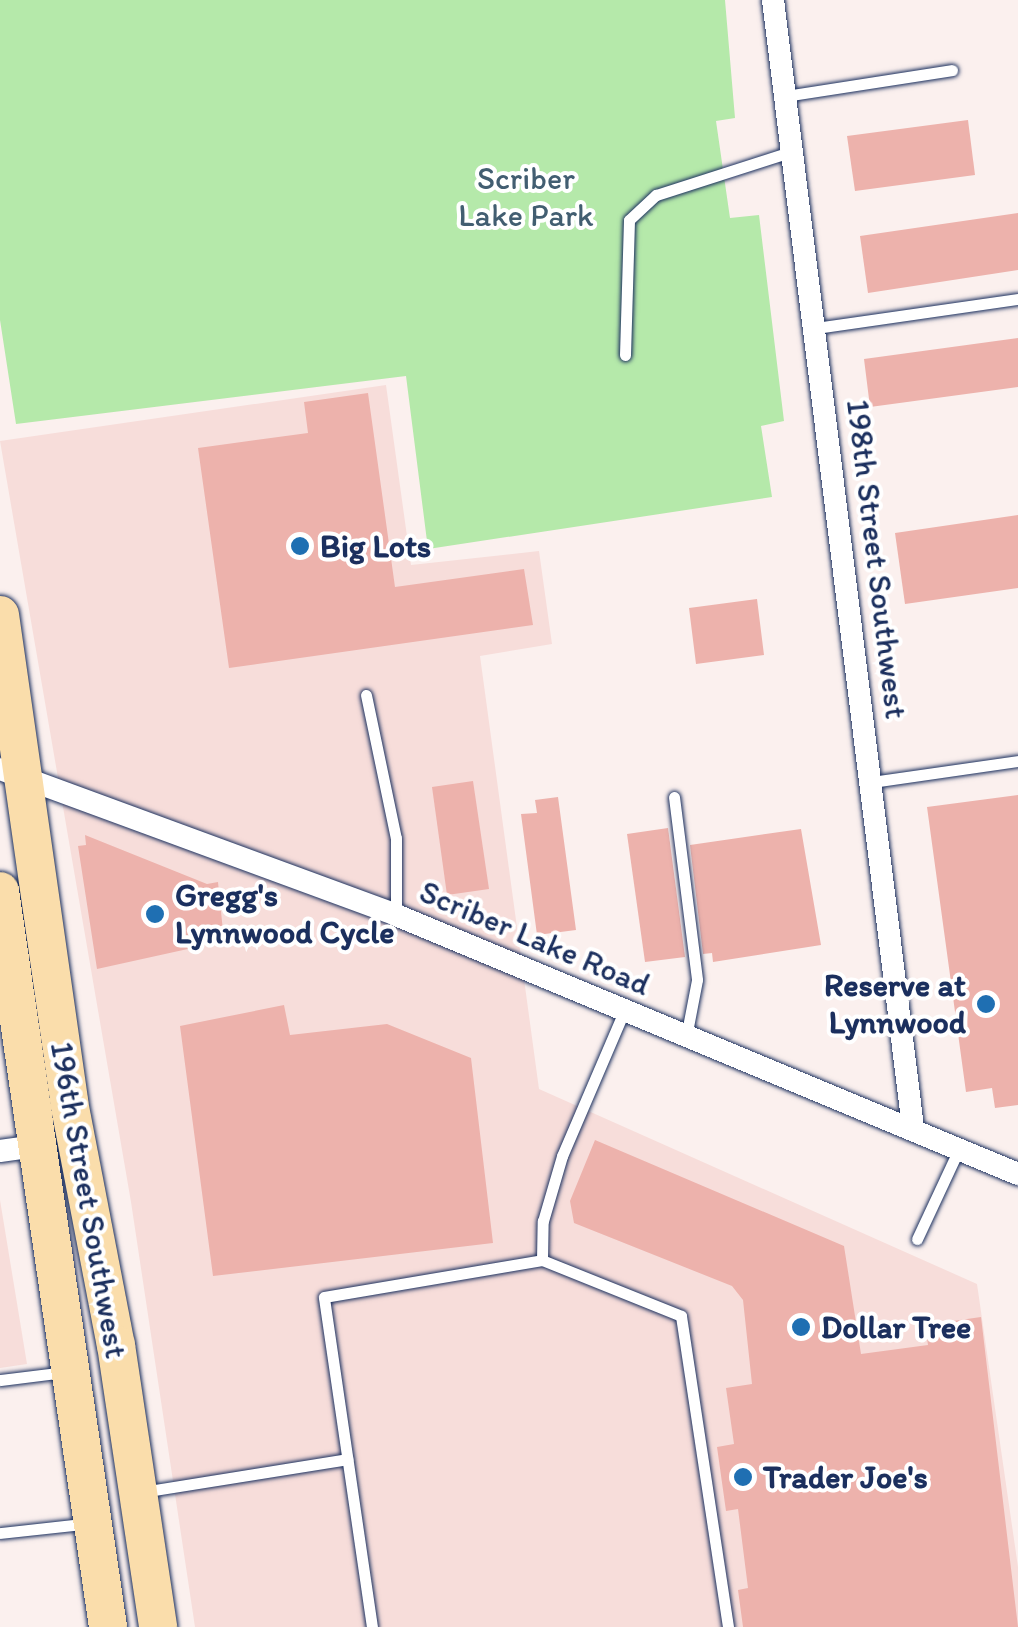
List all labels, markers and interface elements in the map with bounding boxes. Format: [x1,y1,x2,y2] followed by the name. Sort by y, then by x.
[459,160,593,235] park label: Scriber Lake Park
[838,398,916,720] street label: 198th Street Southwest
[320,527,431,565] place label: Big Lots
[289,535,311,557] marker: Big Lots
[414,872,656,1004] street label: Scriber Lake Road
[175,877,394,952] place label: Gregg's Lynnwood Cycle
[144,903,166,925] marker: Gregg's Lynnwood Cycle
[824,967,966,1042] place label: Reserve at Lynnwood
[975,993,997,1015] marker: Reserve at Lynnwood
[42,1039,136,1361] street label: 196th Street Southwest
[821,1308,971,1346] place label: Dollar Tree
[790,1316,812,1338] marker: Dollar Tree
[763,1458,927,1496] place label: Trader Joe's
[732,1466,754,1488] marker: Trader Joe's

